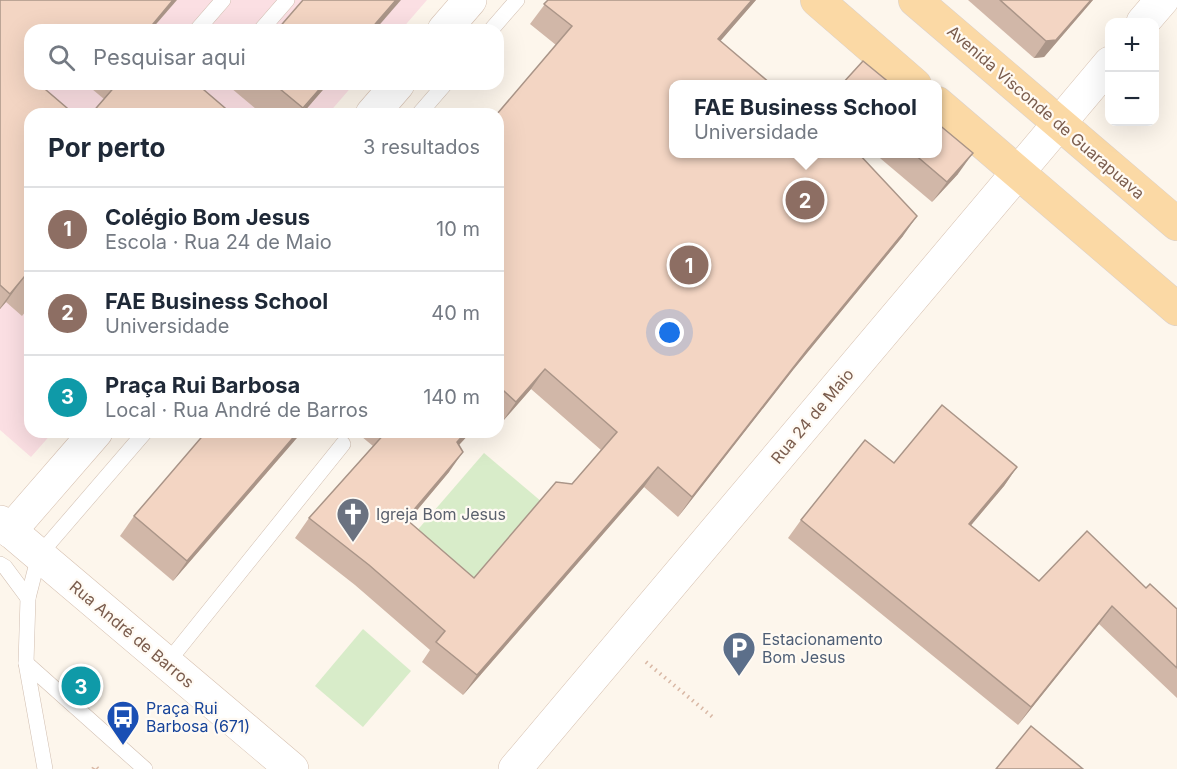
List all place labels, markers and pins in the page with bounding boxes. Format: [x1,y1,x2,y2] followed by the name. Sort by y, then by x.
[786,178,824,222] pin: 2
[670,242,708,288] pin: 1
[335,496,371,543] church icon: Igreja Bom Jesus
[376,504,506,524] place label: Igreja Bom Jesus
[762,629,883,667] place label: Estacionamento Bom Jesus
[721,630,757,677] parking icon: Estacionamento Bom Jesus
[62,664,100,708] pin: 3
[146,698,250,736] place label: Praça Rui Barbosa (671)
[105,699,141,746] bus stop icon: Praça Rui Barbosa (671)

